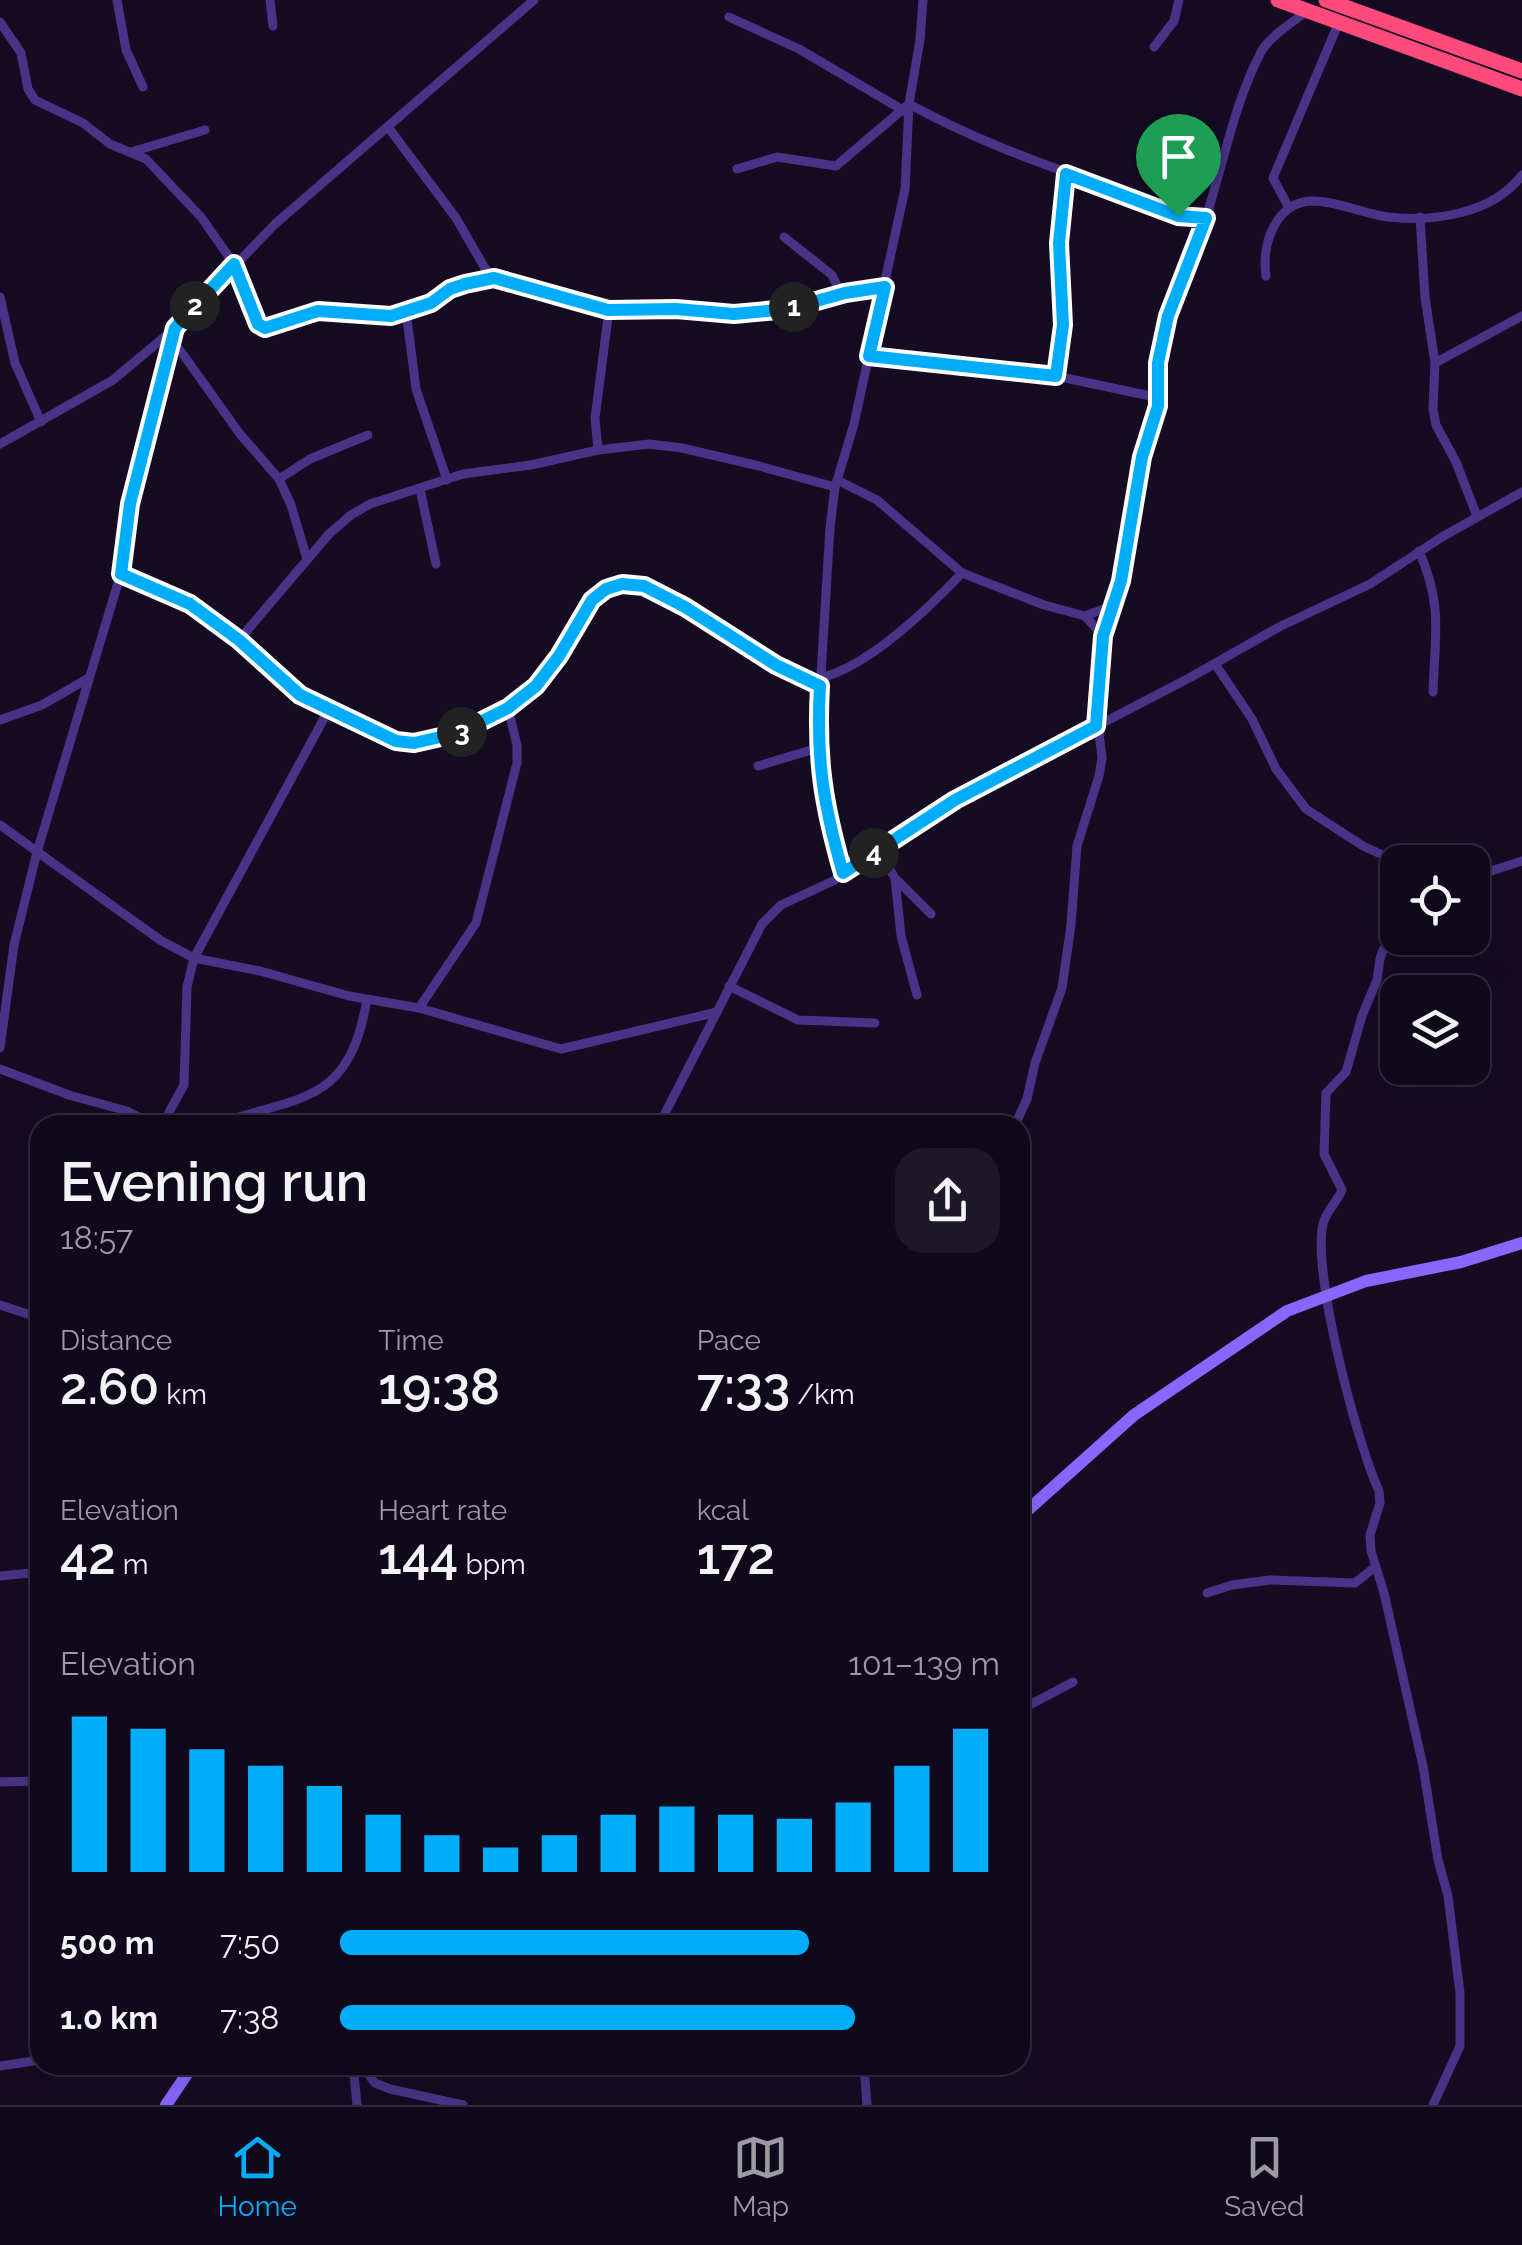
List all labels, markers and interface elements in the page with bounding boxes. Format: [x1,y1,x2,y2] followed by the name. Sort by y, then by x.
[1136,114,1221,217] pin
[1151,129,1206,184] icon: arrive
[170,281,220,331] pin: 2
[769,282,819,332] pin: 1
[187,289,203,322] text: 2
[787,290,801,323] text: 1
[437,707,487,757] pin: 3
[454,715,470,748] text: 3
[849,828,899,878] pin: 4
[866,836,882,869] text: 4
[1380,845,1490,1085] map controls
[1380,845,1490,955] button: locate
[1380,975,1490,1085] button: layers
[895,1148,1000,1253] button: share
[60,1149,368,1214] text: Evening run
[60,1219,133,1256] text: 18:57
[60,1324,172,1357] text: Distance
[378,1324,444,1357] text: Time
[697,1324,761,1357] text: Pace
[60,1357,159,1416] text: 2.60
[378,1357,500,1416] text: 19:38
[697,1357,790,1416] text: 7:33
[159,1378,207,1411] text: km
[790,1378,855,1411] text: /km
[60,1494,179,1527] text: Elevation
[378,1494,507,1527] text: Heart rate
[697,1494,749,1527] text: kcal
[60,1527,116,1586] text: 42
[378,1527,458,1586] text: 144
[697,1527,775,1586] text: 172
[116,1548,149,1581] text: m
[458,1548,526,1581] text: bpm
[60,1645,196,1682] text: Elevation
[848,1645,1000,1682] text: 101–139 m
[60,1924,155,1961] text: 500 m
[220,1924,280,1961] text: 7:50
[60,1999,158,2036] text: 1.0 km
[220,1999,279,2036] text: 7:38
[218,2130,297,2223] tab: Home
[732,2130,789,2223] tab: Map
[1224,2130,1304,2223] tab: Saved

